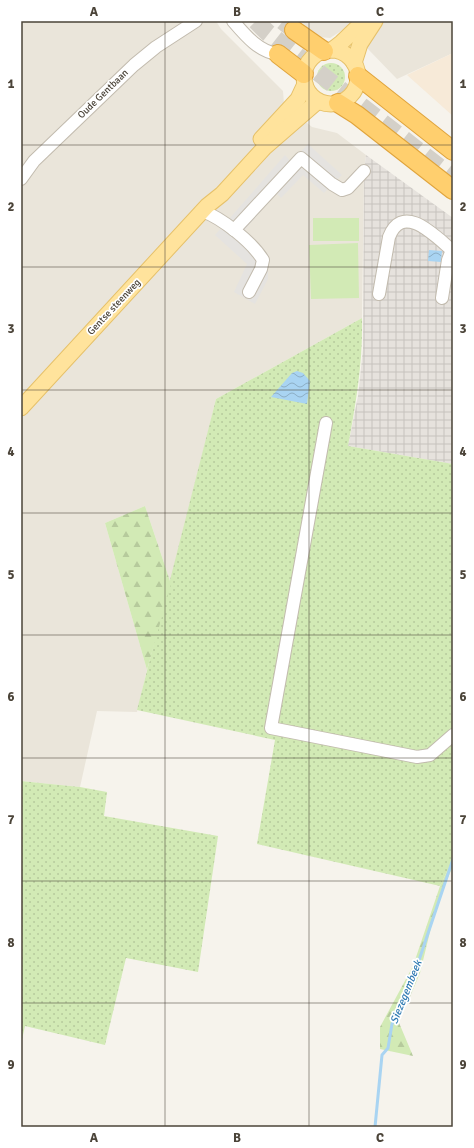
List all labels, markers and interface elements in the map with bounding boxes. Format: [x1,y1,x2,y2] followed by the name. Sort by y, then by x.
[90,4,99,20] text: A
[233,4,241,20] text: B
[376,4,384,20] text: C
[75,67,131,121] street label: Oude Gentbaan
[7,76,15,92] text: 1
[459,76,467,92] text: 1
[7,199,15,215] text: 2
[459,199,467,215] text: 2
[85,276,143,338] street label: Gentse steenweg
[7,321,15,337] text: 3
[459,321,467,337] text: 3
[7,444,15,460] text: 4
[459,444,467,460] text: 4
[7,567,15,583] text: 5
[459,567,467,583] text: 5
[7,689,15,705] text: 6
[459,689,467,705] text: 6
[7,812,15,828] text: 7
[459,812,467,828] text: 7
[7,935,15,951] text: 8
[459,935,467,951] text: 8
[387,957,425,1026] water label: Siezegembeek
[7,1057,15,1073] text: 9
[459,1057,467,1073] text: 9
[90,1130,99,1146] text: A
[233,1130,241,1146] text: B
[376,1130,384,1146] text: C

